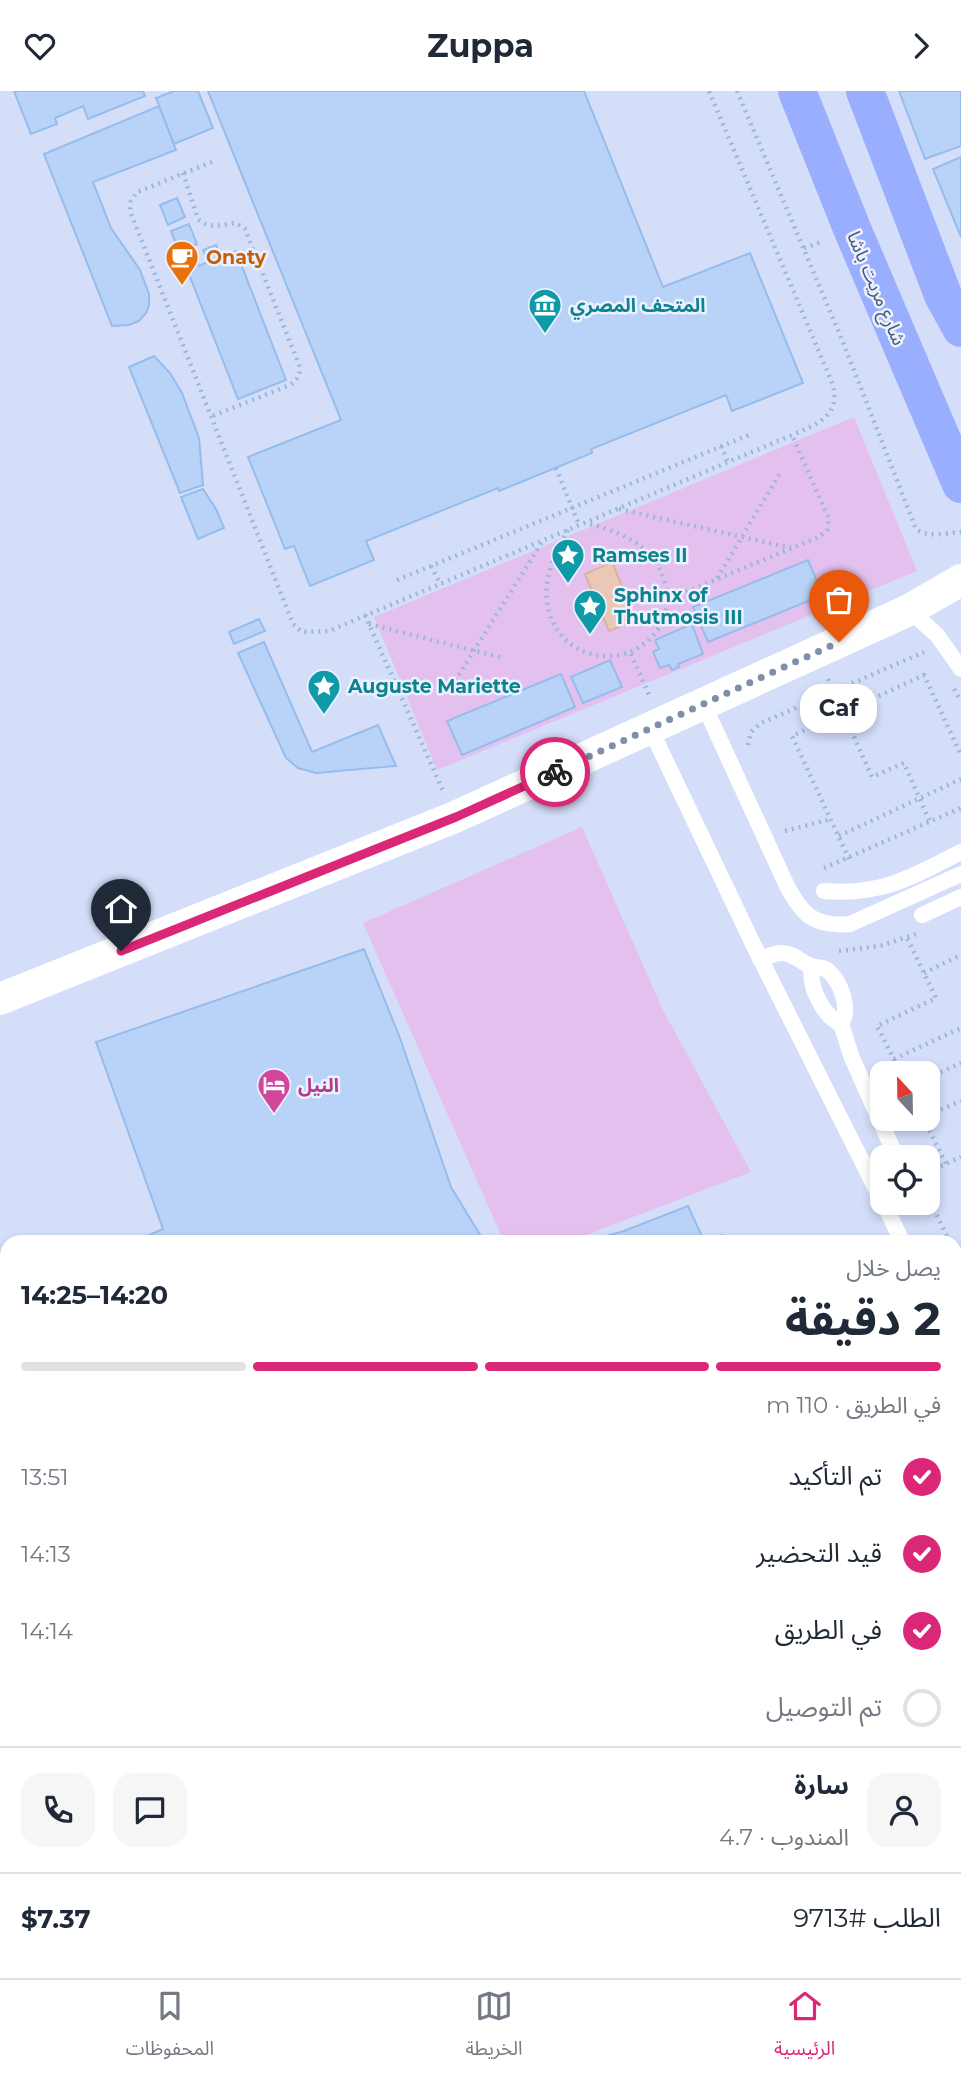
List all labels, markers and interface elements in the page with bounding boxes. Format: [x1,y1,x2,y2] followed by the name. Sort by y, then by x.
[427,26,534,65] text: Zuppa
[21,27,59,65] icon: heart
[902,27,940,65] icon: forward
[840,228,911,349] street label: شارع مريت باشا
[163,238,201,287] cafe icon: Onaty
[206,246,267,269] place label: Onaty
[526,286,564,335] museum icon: المتحف المصري
[570,294,705,320] place label: المتحف المصري
[549,536,587,585] place icon: Ramses II
[592,544,688,567] place label: Ramses II
[809,570,869,642] pin
[820,581,858,619] icon: bag
[614,584,743,629] place label: Sphinx of Thutmosis III
[571,587,609,636] place icon: Sphinx of Thutmosis III
[305,667,343,716] place icon: Auguste Mariette
[347,675,521,698] place label: Auguste Mariette
[800,684,878,733] callout: Caf
[819,694,858,722] text: Caf
[520,737,590,807] courier
[536,753,574,791] icon: bike
[91,879,151,951] pin
[102,890,140,928] icon: home
[870,1061,940,1131] north arrow
[870,1061,940,1215] map controls
[255,1066,293,1115] hotel icon: النيل
[298,1074,339,1097] place label: النيل
[870,1145,940,1215] button: locate
[846,1254,941,1282] text: يصل خلال
[21,1279,168,1311] text: 14:20–14:25
[785,1290,941,1347] text: 2 دقيقة
[766,1391,941,1419] text: في الطريق · 110 m
[903,1458,941,1496] icon: check
[788,1460,882,1492] text: تم التأكيد
[21,1463,68,1491] text: 13:51
[903,1535,941,1573] icon: check
[756,1537,882,1569] text: قيد التحضير
[21,1540,71,1568] text: 14:13
[903,1612,941,1650] icon: check
[775,1614,882,1646] text: في الطريق
[21,1617,73,1645] text: 14:14
[766,1691,882,1723] text: تم التوصيل
[794,1769,849,1801] text: سارة
[21,1773,95,1847] button: phone
[113,1773,187,1847] button: chat
[867,1773,941,1847] button: person
[719,1823,849,1851] text: المندوب · 4.7
[793,1902,941,1934] text: الطلب #9713
[21,1903,91,1935] text: $7.37
[126,1987,214,2069] tab: المحفوظات
[466,1987,523,2069] tab: الخريطة
[774,1987,835,2069] tab: الرئيسية

